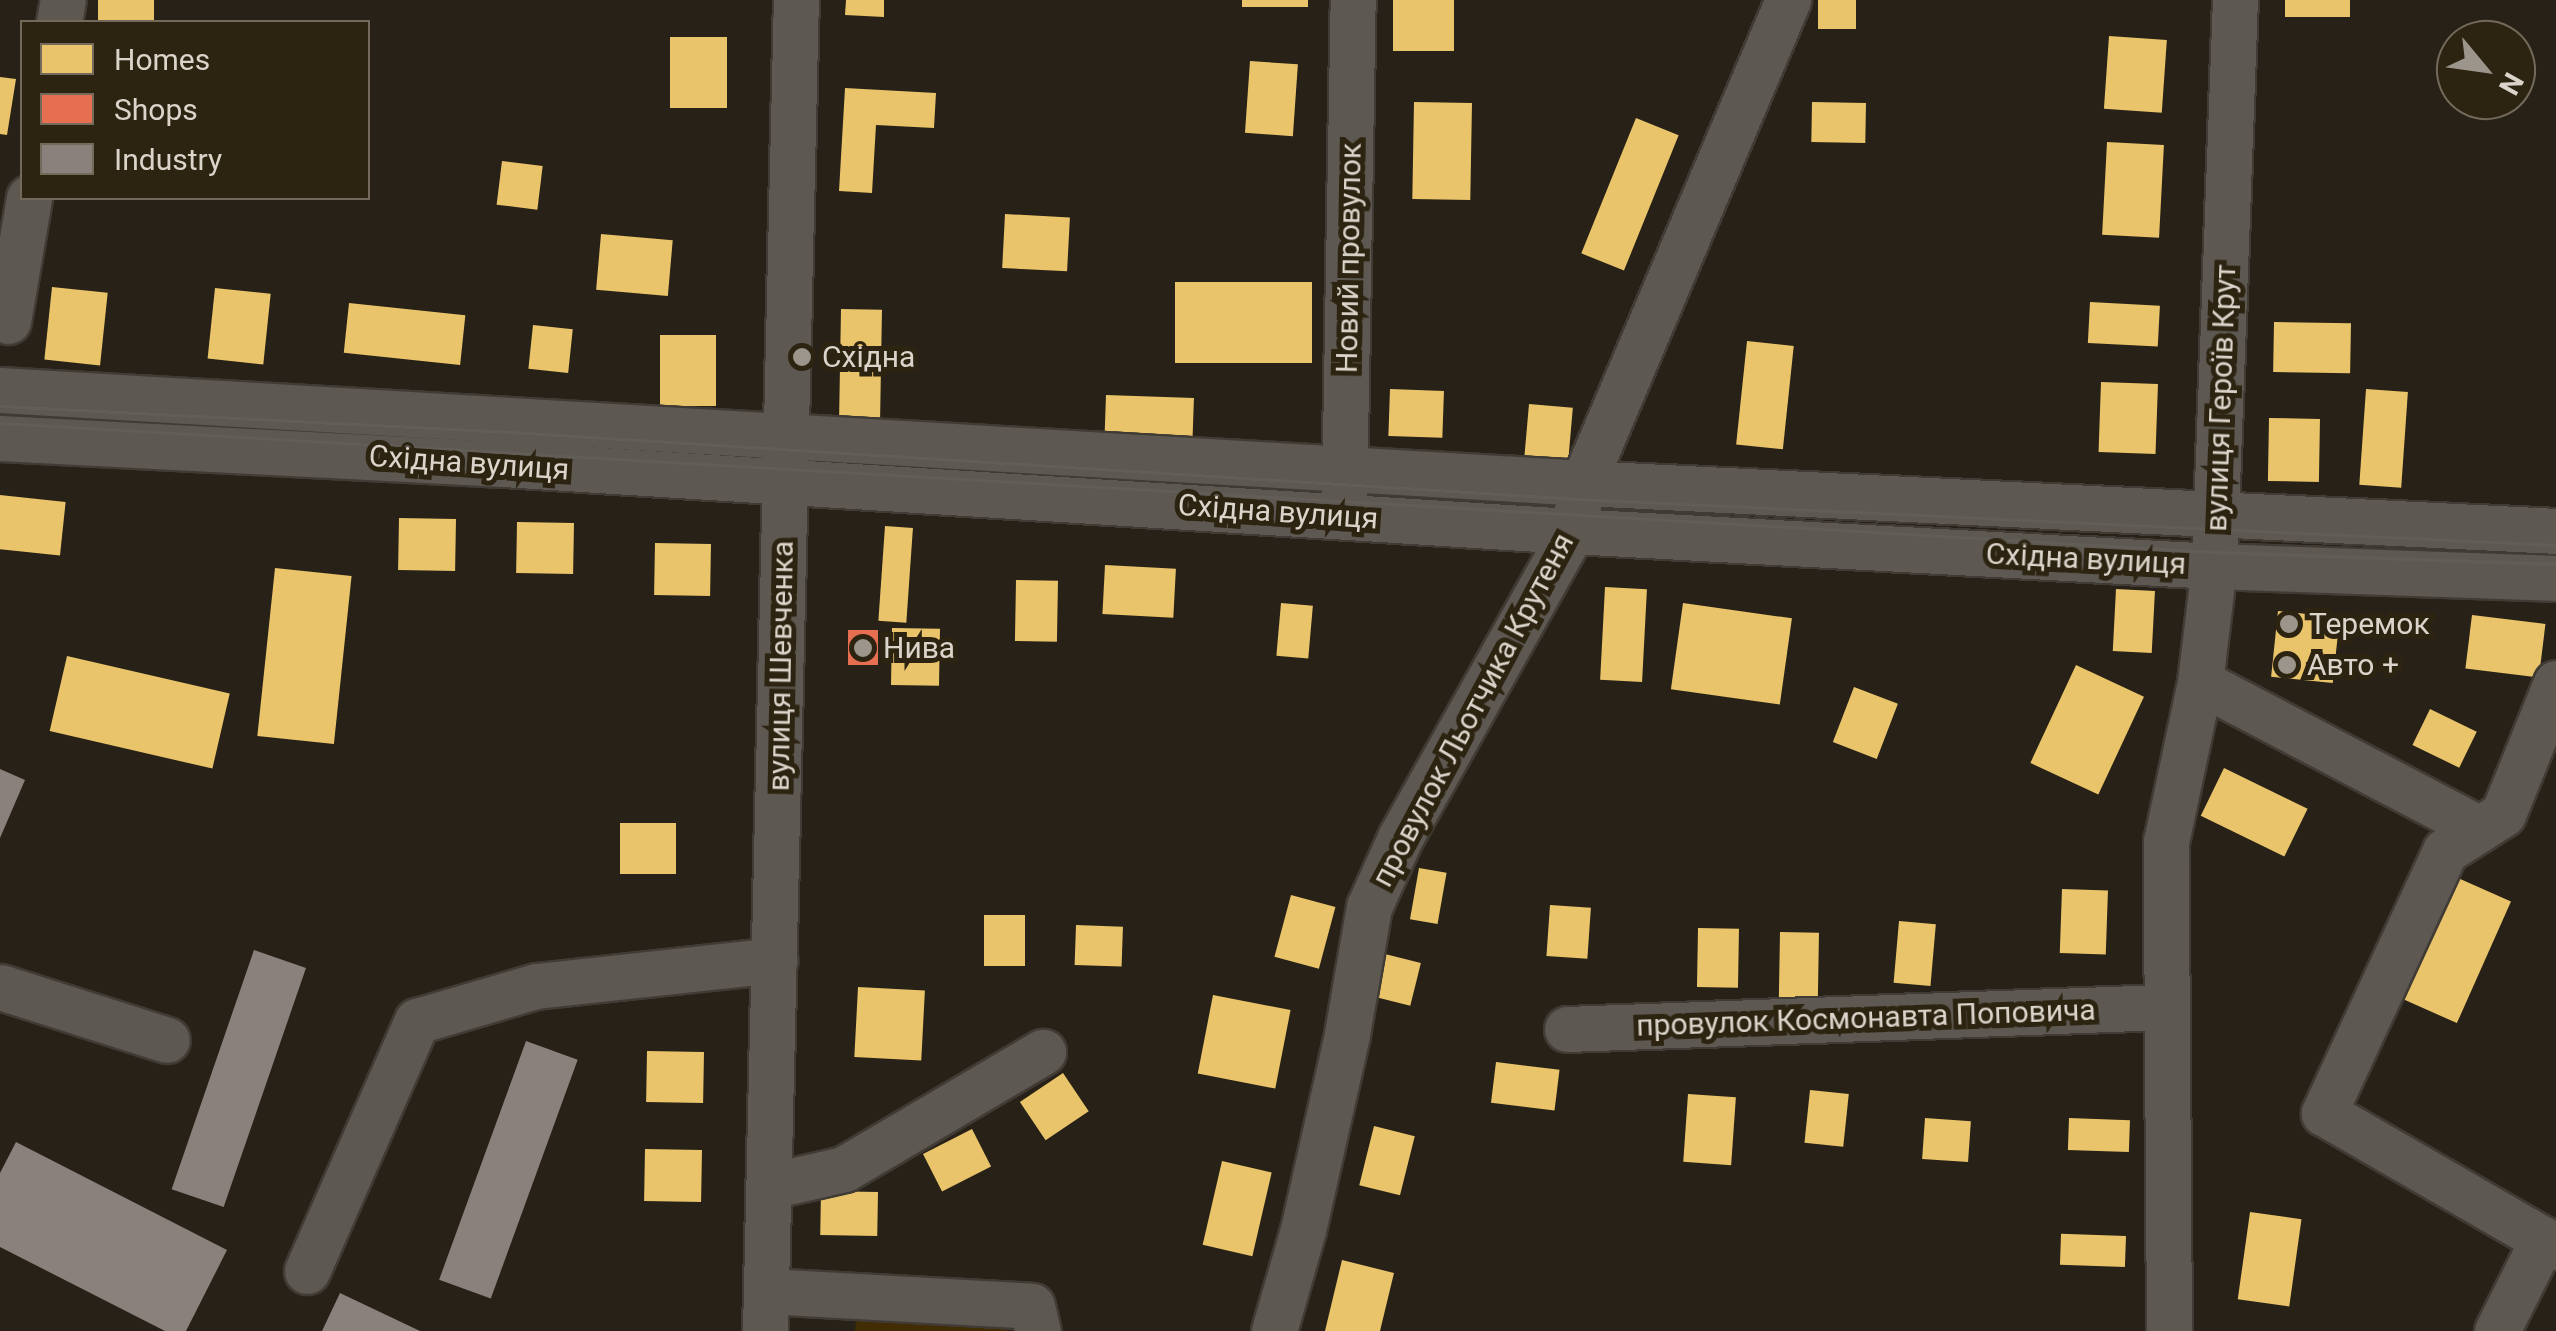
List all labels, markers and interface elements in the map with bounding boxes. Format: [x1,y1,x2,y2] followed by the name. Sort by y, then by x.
[20,20,370,200] legend
[2436,20,2536,120] north arrow
[114,42,210,77] text: Homes
[2492,67,2530,100] text: N
[114,92,198,127] text: Shops
[114,142,222,177] text: Industry
[1329,143,1369,373] street label: Новий провулок
[2198,264,2244,532] street label: вулиця Героїв Крут
[822,339,915,375] place label: Східна
[791,346,813,368] marker: Східна
[368,438,570,488] street label: Східна вулиця
[1177,487,1379,537] street label: Східна вулиця
[1364,527,1582,893] street label: провулок Льотчика Крутеня
[1985,536,2187,582] street label: Східна вулиця
[761,540,801,792] street label: вулиця Шевченка
[2309,606,2430,642] place label: Теремок
[2278,613,2300,635] marker: Теремок
[883,630,955,666] place label: Нива
[852,637,874,659] marker: Нива
[2307,647,2399,683] place label: Авто +
[2276,654,2298,676] marker: Авто +
[1636,992,2096,1044] street label: провулок Космонавта Поповича

